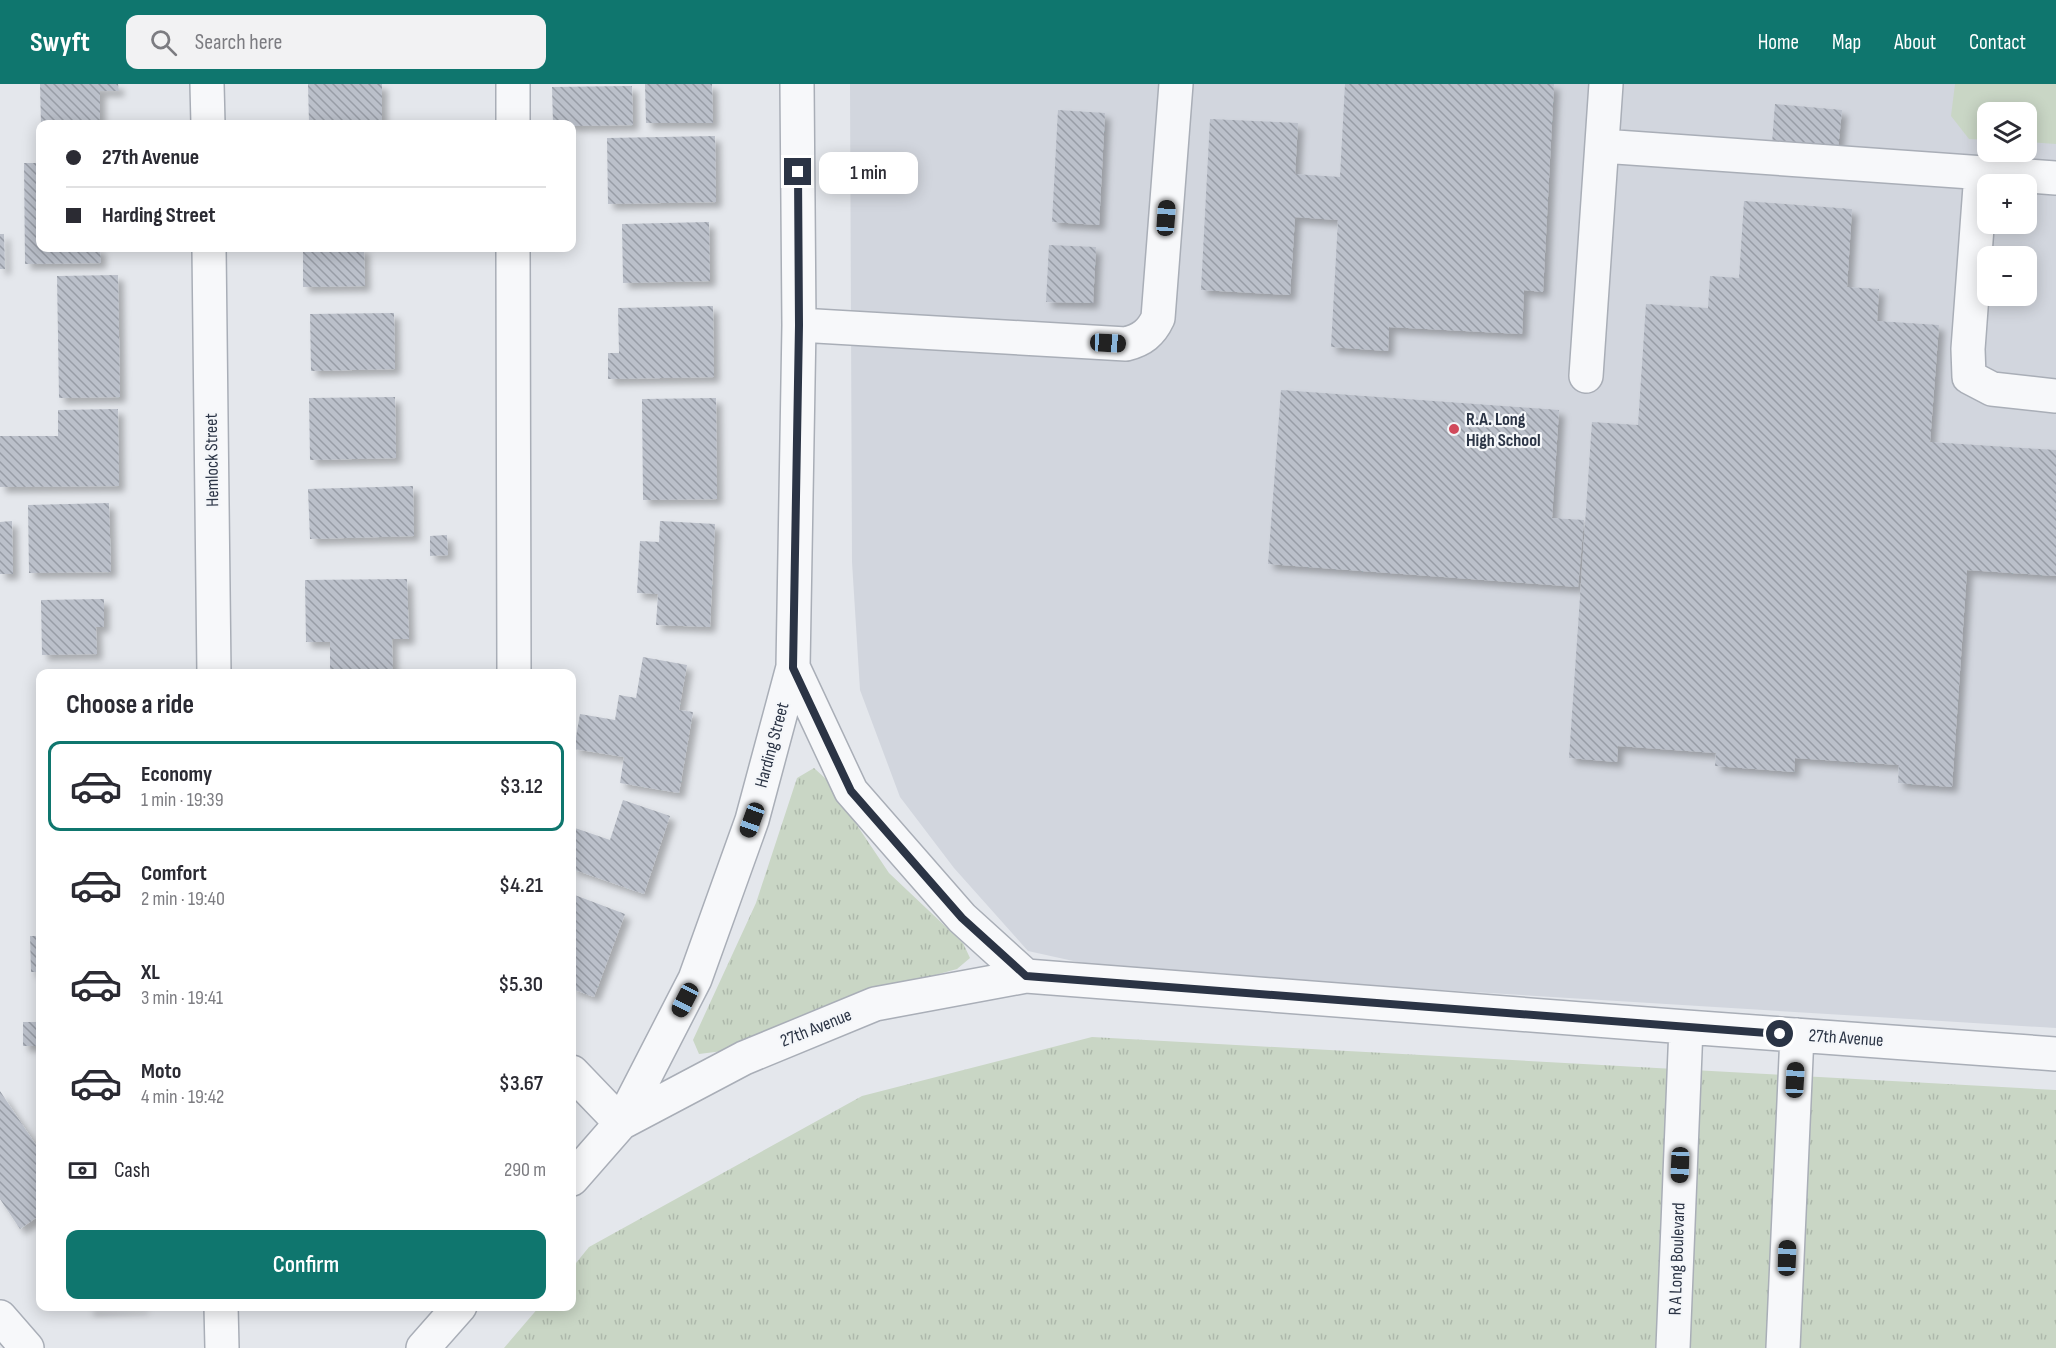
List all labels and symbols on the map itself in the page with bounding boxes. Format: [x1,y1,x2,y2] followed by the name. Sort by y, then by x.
[819,151,918,193] callout: 1 min
[784,158,811,185] route end
[1156,199,1176,237] car
[1090,333,1126,353] car
[1466,409,1541,451] place label: R.A. Long High School
[201,412,223,507] street label: Hemlock Street
[1447,422,1461,436] marker: R.A. Long High School
[751,700,794,790] street label: Harding Street
[737,800,767,840] car
[669,980,701,1020] car
[777,1004,855,1052] street label: 27th Avenue
[1766,1020,1793,1047] route start
[1808,1025,1884,1051] street label: 27th Avenue
[1785,1062,1805,1098] car
[1670,1147,1690,1183] car
[1665,1202,1689,1316] street label: R A Long Boulevard
[1777,1240,1797,1276] car

